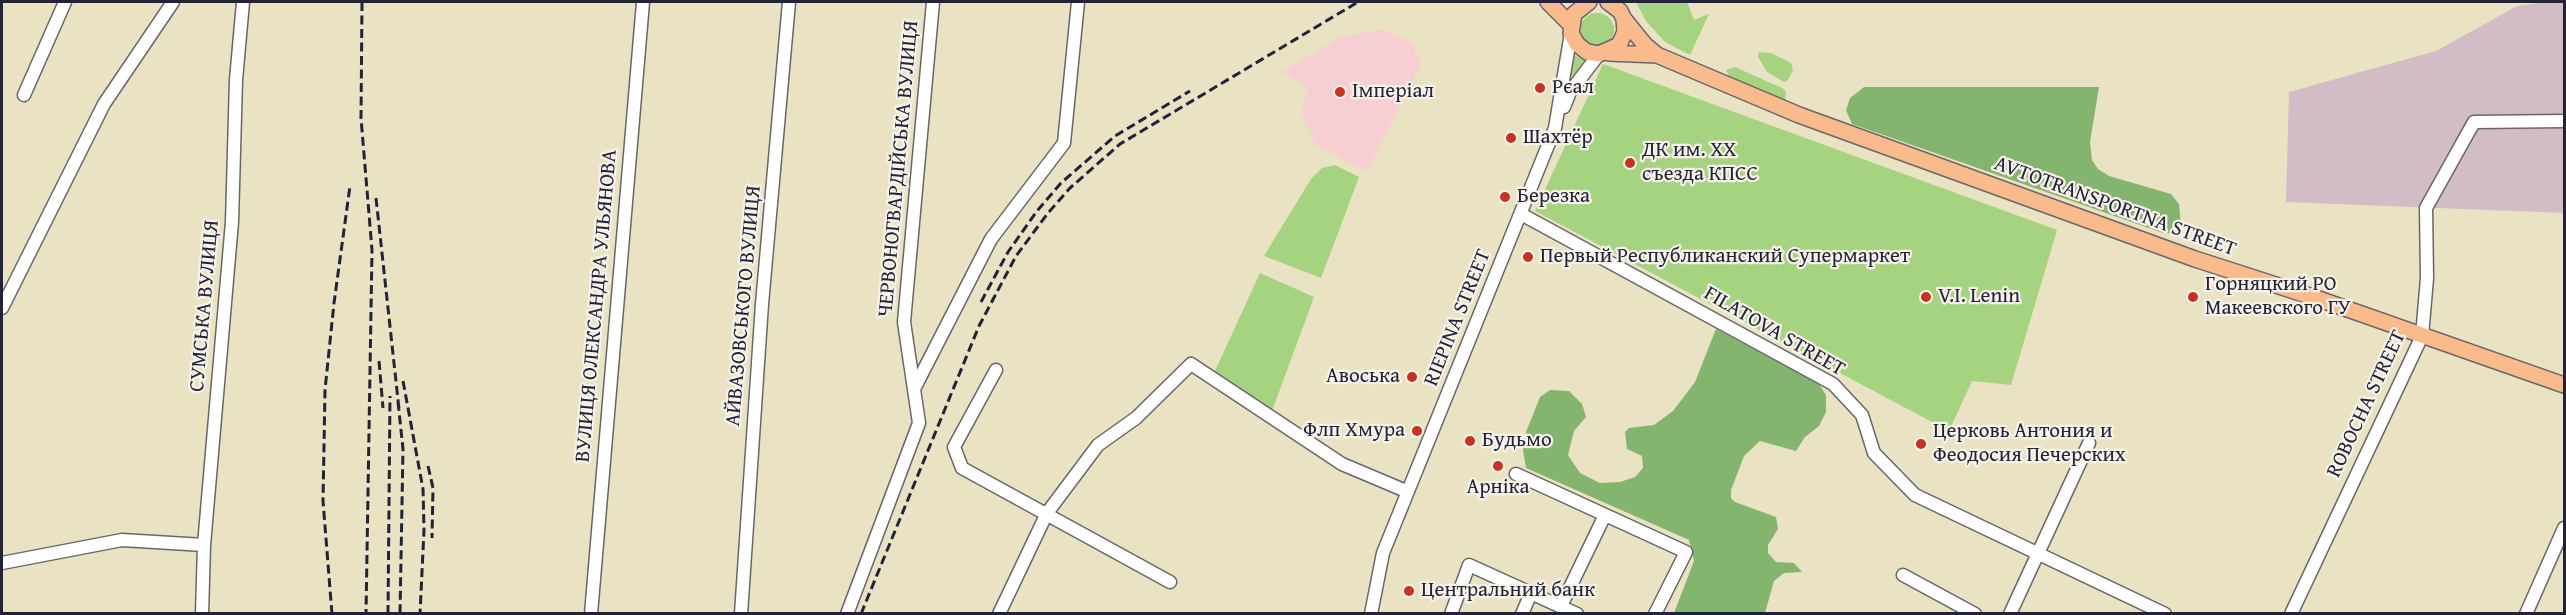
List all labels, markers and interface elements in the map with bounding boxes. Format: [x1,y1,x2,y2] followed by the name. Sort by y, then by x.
[873,20,925,318] street label: ЧЕРВОНОГВАРДІЙСЬКА ВУЛИЦЯ
[1552,75,1594,101] place label: Рєал
[1352,79,1434,105] place label: Імперіал
[1533,81,1547,95] marker: Рєал
[1333,85,1347,99] marker: Імперіал
[1523,125,1593,151] place label: Шахтёр
[1504,131,1518,145] marker: Шахтёр
[1642,138,1758,188] place label: ДК им. XX съезда КПСС
[571,149,623,463] street label: ВУЛИЦЯ ОЛЕКСАНДРА УЛЬЯНОВА
[1991,151,2239,263] street label: AVTOTRANSPORTNA STREET
[1623,156,1637,170] marker: ДК им. XX съезда КПСС
[1517,184,1590,210] place label: Березка
[721,185,767,427] street label: АЙВАЗОВСЬКОГО ВУЛИЦЯ
[1498,190,1512,204] marker: Березка
[185,219,225,393] street label: СУМСЬКА ВУЛИЦЯ
[1540,244,1910,270] place label: Первый Республиканский Супермаркет
[1419,246,1497,390] street label: RIEPINA STREET
[1521,250,1535,264] marker: Первый Республиканский Супермаркет
[2205,272,2351,322] place label: Горняцкий РО Макеевского ГУ
[1699,281,1849,383] street label: FILATOVA STREET
[1938,284,2020,310] place label: V.I. Lenin
[1919,290,1933,304] marker: V.I. Lenin
[2186,290,2200,304] marker: Горняцкий РО Макеевского ГУ
[2322,326,2412,482] street label: ROBOCHA STREET
[1326,364,1400,390] place label: Авоська
[1405,370,1419,384] marker: Авоська
[1303,418,1405,444] place label: Флп Хмура
[1933,419,2126,469] place label: Церковь Антония и Феодосия Печерских
[1410,424,1424,438] marker: Флп Хмура
[1482,428,1552,454] place label: Будьмо
[1463,434,1477,448] marker: Будьмо
[1914,437,1928,451] marker: Церковь Антония и Феодосия Печерских
[1491,459,1505,473] marker: Арніка
[1466,475,1530,501] place label: Арніка
[1421,578,1595,604] place label: Центральний банк
[1402,584,1416,598] marker: Центральний банк

